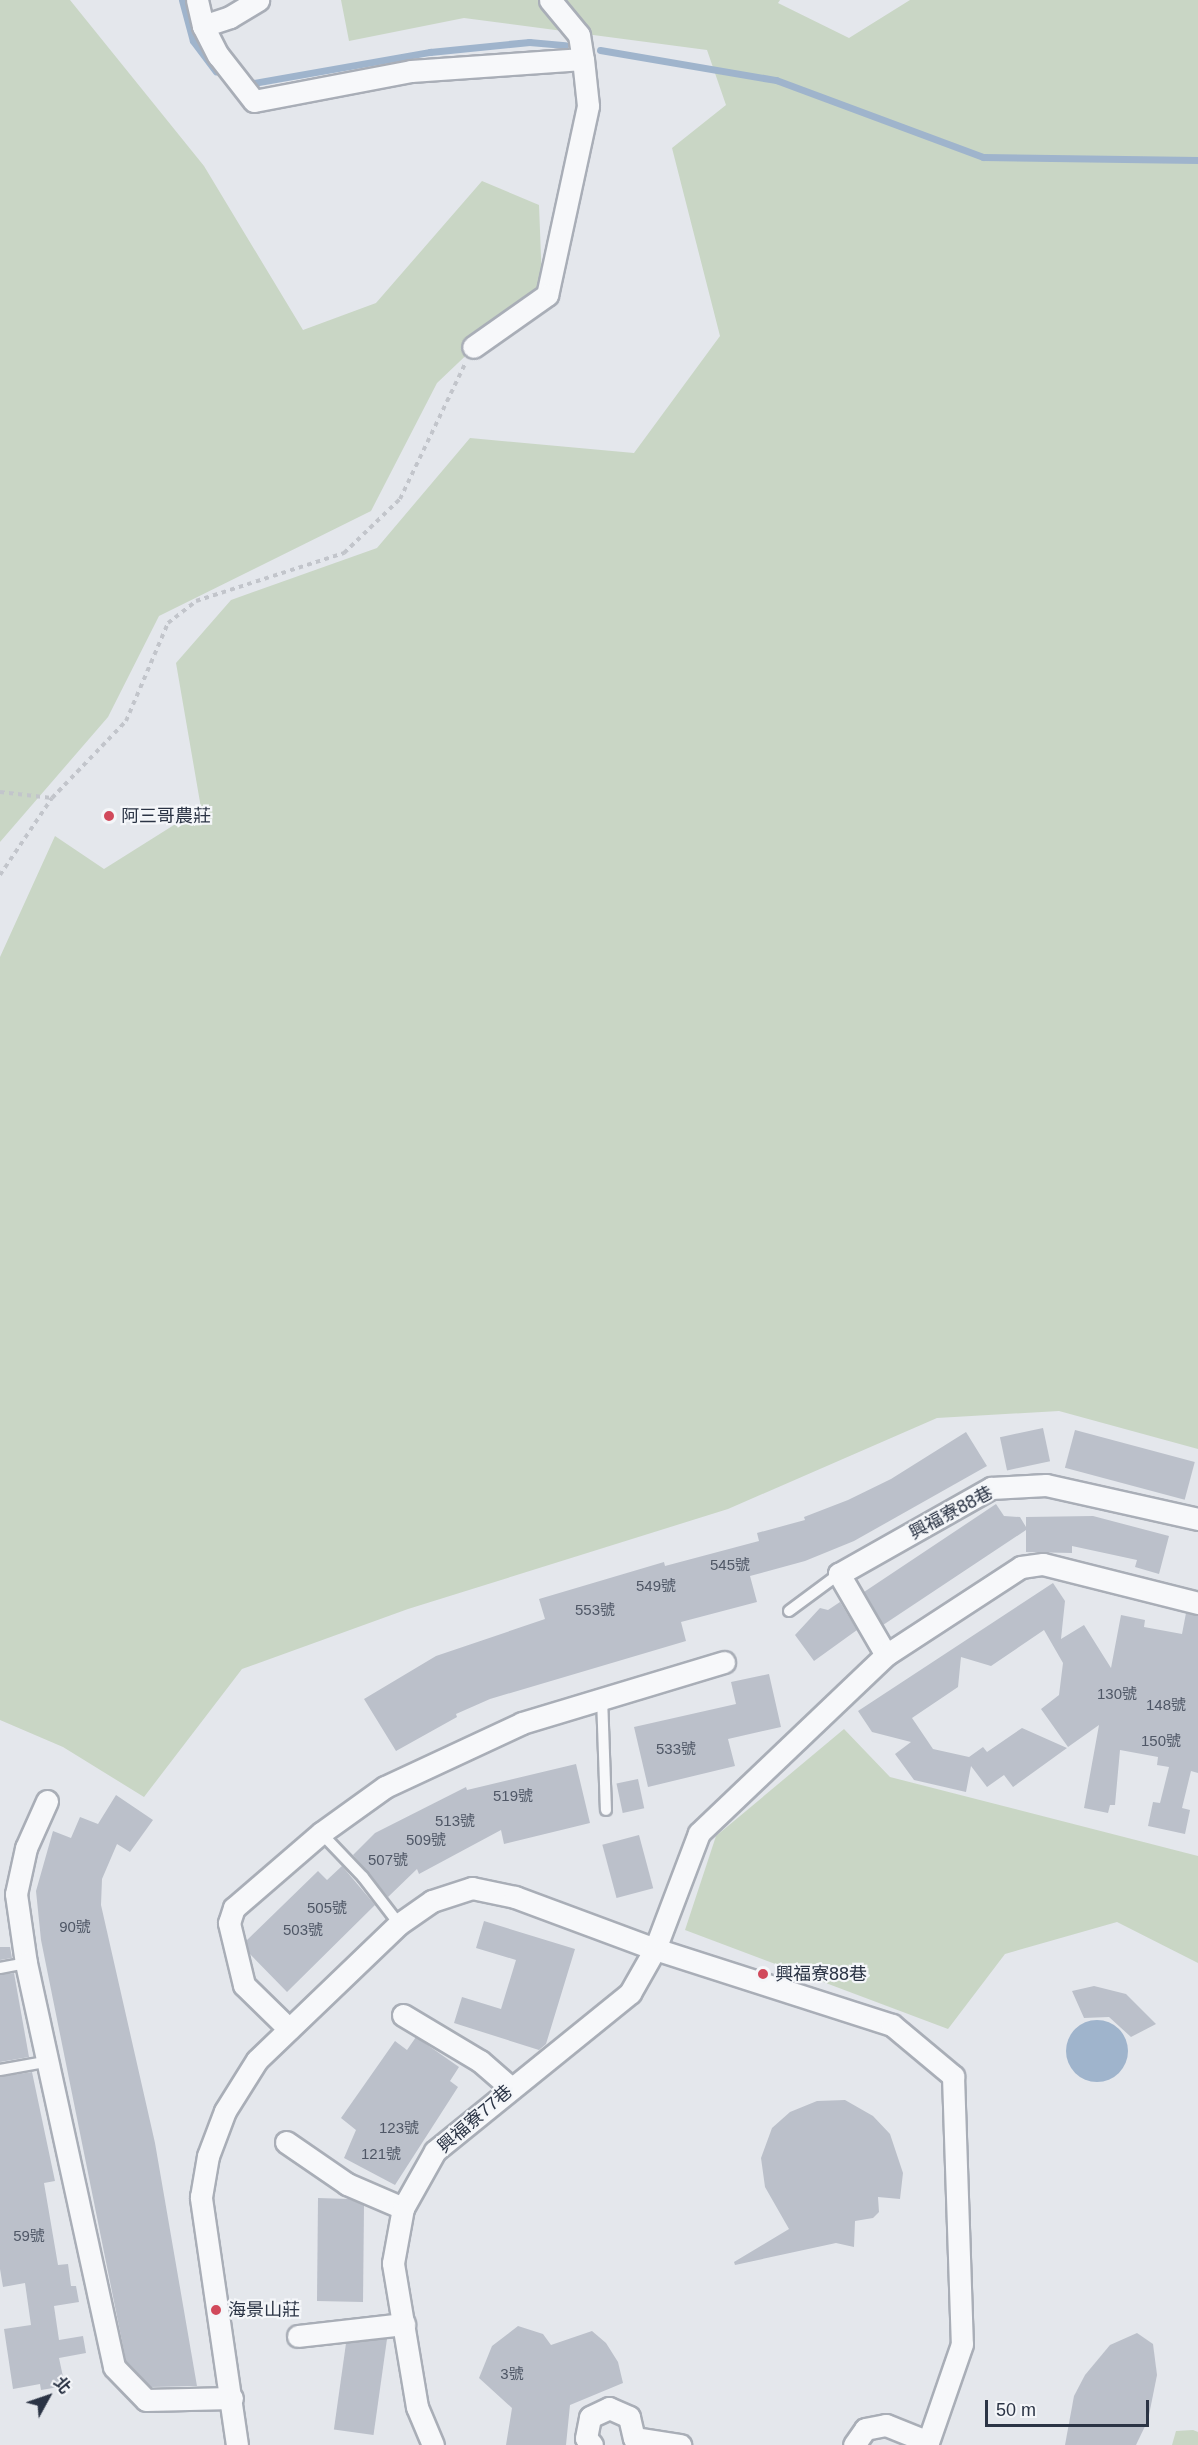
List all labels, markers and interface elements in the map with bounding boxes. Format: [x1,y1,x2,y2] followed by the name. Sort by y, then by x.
[121,805,211,827] place label: 阿三哥農莊
[102,809,116,823] marker: 阿三哥農莊
[905,1482,997,1544] street label: 興福寮88巷
[710,1556,750,1574] house number: 545號
[636,1577,676,1595] house number: 549號
[575,1601,615,1619] house number: 553號
[1097,1685,1137,1703] house number: 130號
[1146,1696,1186,1714] house number: 148號
[1141,1732,1181,1750] house number: 150號
[656,1740,696,1758] house number: 533號
[493,1787,533,1805] house number: 519號
[435,1812,475,1830] house number: 513號
[406,1831,446,1849] house number: 509號
[368,1851,408,1869] house number: 507號
[307,1899,347,1917] house number: 505號
[59,1918,91,1936] house number: 90號
[283,1921,323,1939] house number: 503號
[775,1963,867,1985] place label: 興福寮88巷
[756,1967,770,1981] marker: 興福寮88巷
[433,2081,517,2157] street label: 興福寮77巷
[379,2119,419,2137] house number: 123號
[361,2145,401,2163] house number: 121號
[13,2227,45,2245] house number: 59號
[228,2299,300,2321] place label: 海景山莊
[209,2303,223,2317] marker: 海景山莊
[500,2365,524,2383] house number: 3號
[18,2367,78,2427] north arrow
[51,2374,74,2397] text: 北
[988,2388,1152,2426] scale bar
[996,2400,1036,2420] text: 50 m

